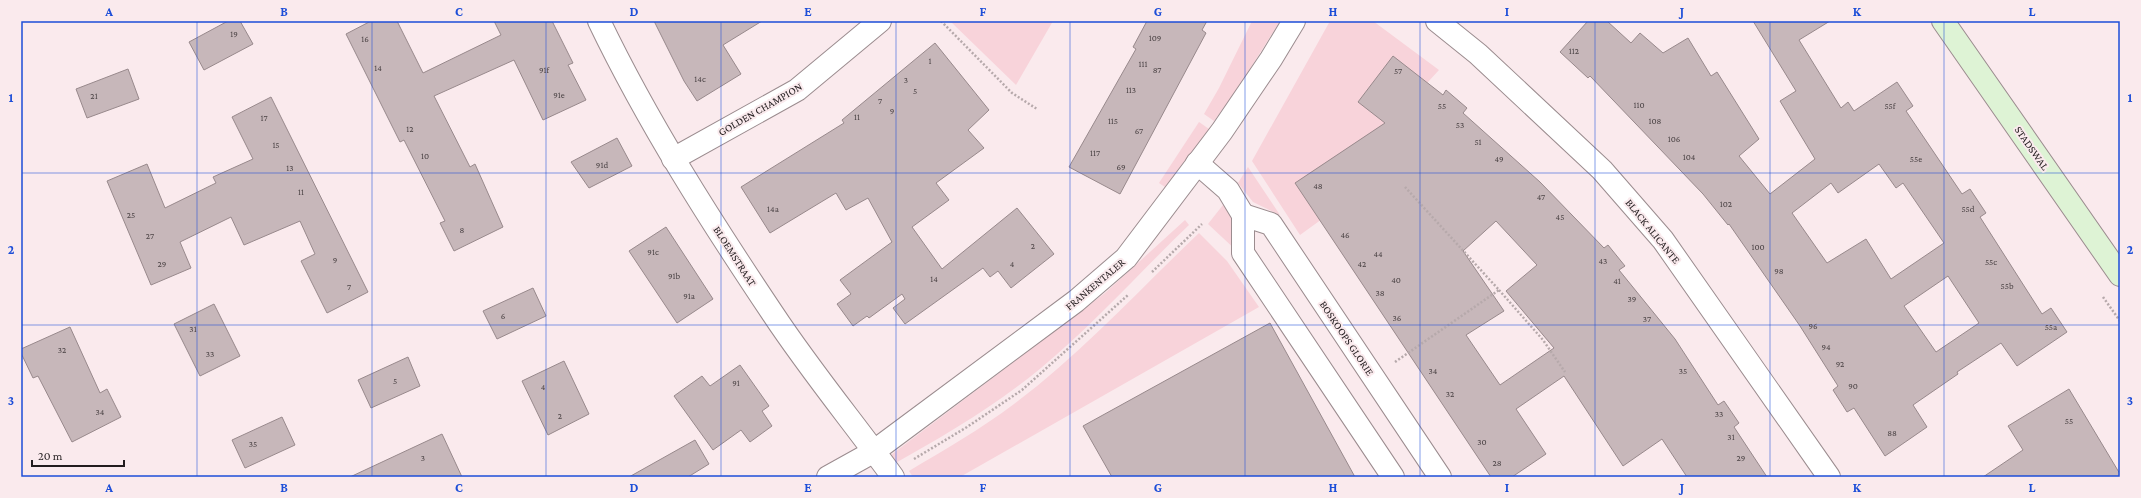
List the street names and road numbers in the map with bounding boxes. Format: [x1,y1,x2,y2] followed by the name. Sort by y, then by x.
[716,80,804,138] street label: GOLDEN CHAMPION
[2013,124,2052,173] street label: STADSWAL
[1623,196,1683,266] street label: BLACK ALICANTE
[711,224,759,288] street label: BLOEMSTRAAT
[1063,255,1128,312] street label: FRANKENTALER
[1318,298,1376,378] street label: BOSKOOPS GLORIE

